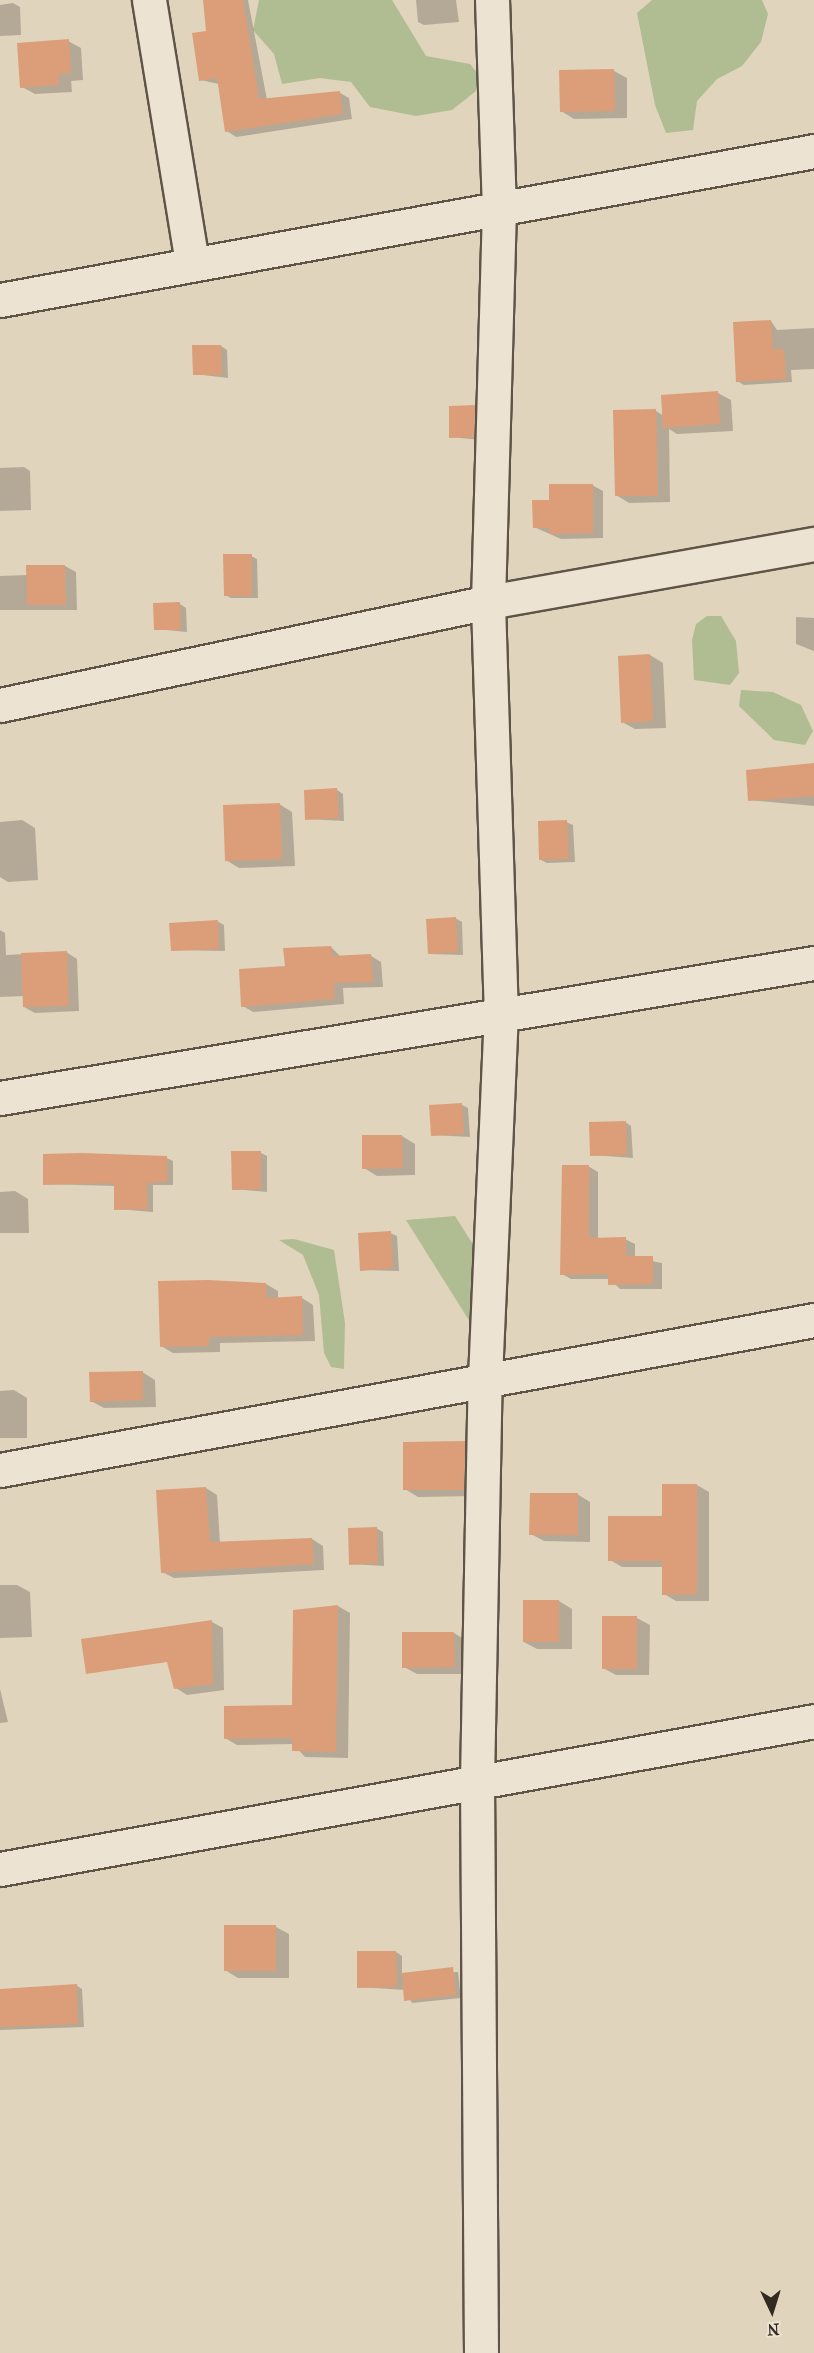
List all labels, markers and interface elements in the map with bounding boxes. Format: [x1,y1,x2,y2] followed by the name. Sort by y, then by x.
[742,2281,802,2341] north arrow
[767,2320,780,2339] text: N

